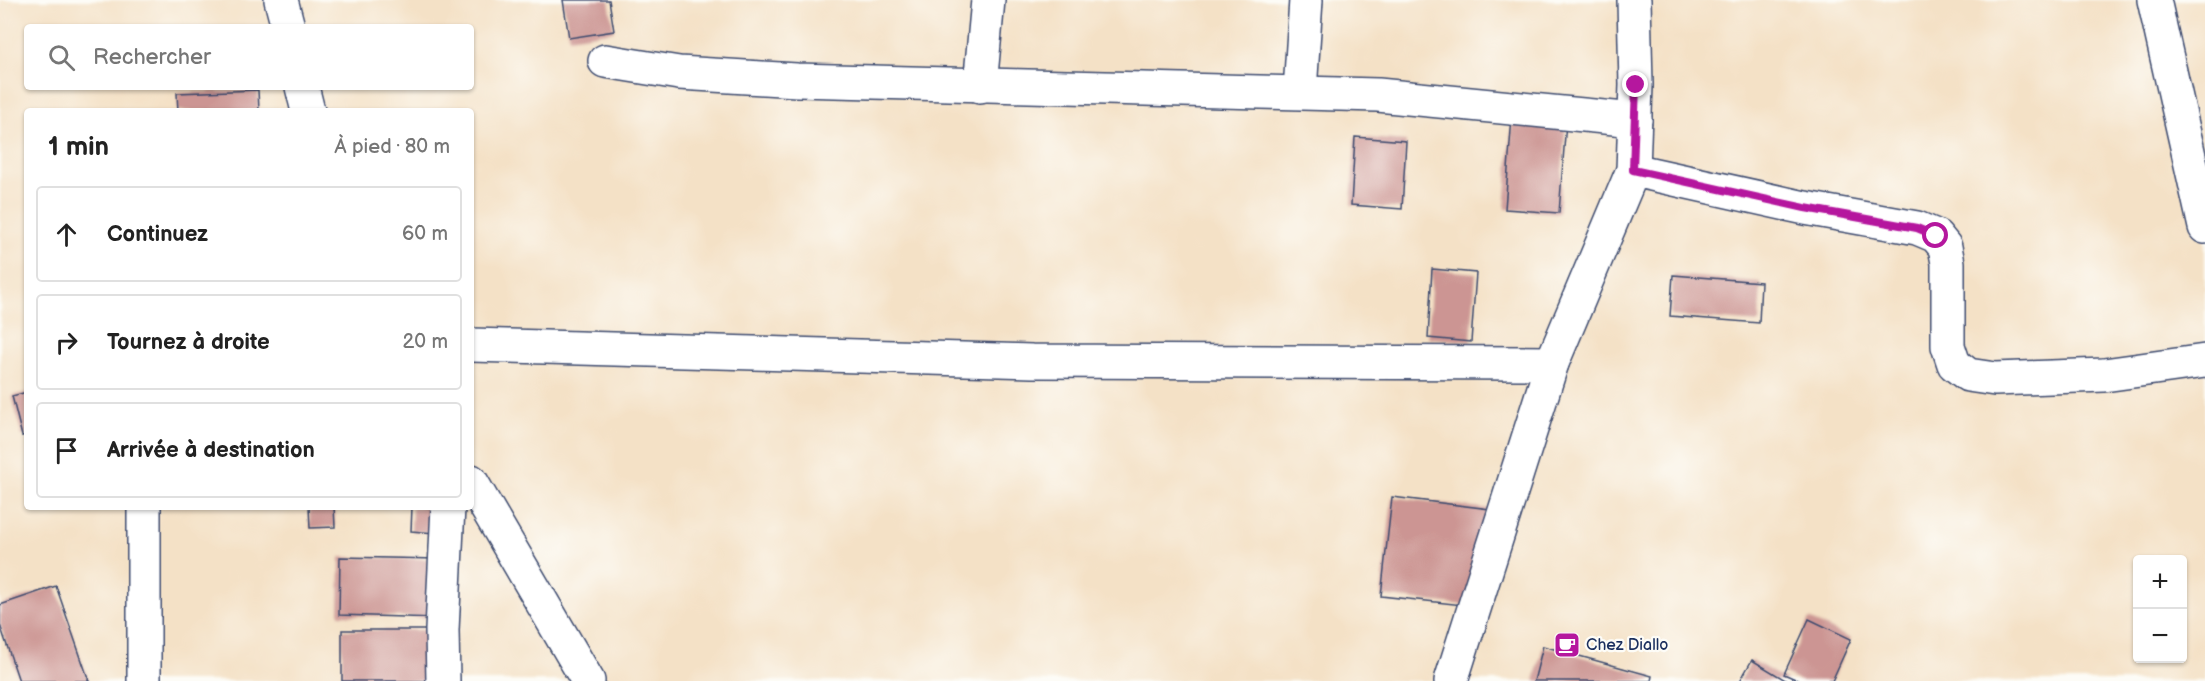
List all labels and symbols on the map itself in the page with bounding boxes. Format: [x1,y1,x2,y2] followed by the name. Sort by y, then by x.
[1622,71,1648,97] route end
[1922,222,1948,248] route start
[1552,630,1582,660] cafe icon: Chez Diallo
[1586,636,1668,655] place label: Chez Diallo

